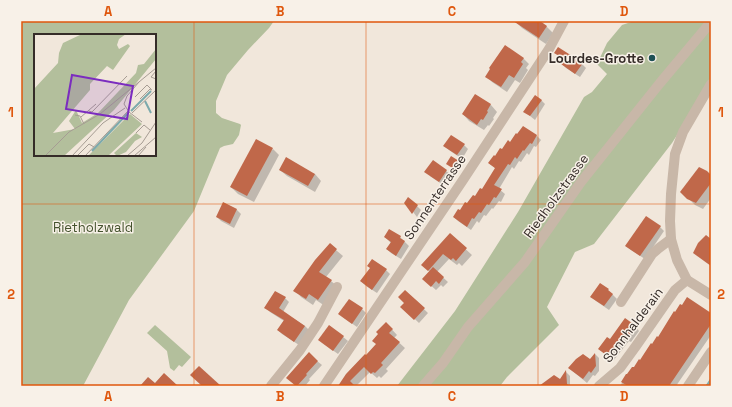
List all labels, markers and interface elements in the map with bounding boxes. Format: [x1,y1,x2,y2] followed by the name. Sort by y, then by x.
[104,3,113,20] text: A
[276,3,285,20] text: B
[448,3,456,20] text: C
[620,3,629,20] text: D
[34,34,156,156] inset map
[549,50,644,67] place label: Lourdes-Grotte
[647,53,657,63] marker: Lourdes-Grotte
[8,104,14,121] text: 1
[718,104,724,121] text: 1
[400,151,470,243] street label: Sonnenterrasse
[520,151,592,241] street label: Riedholzstrasse
[53,219,133,236] park label: Rietholzwald
[599,284,667,366] street label: Sonnhalderain
[7,286,15,303] text: 2
[717,286,725,303] text: 2
[104,388,113,405] text: A
[276,388,285,405] text: B
[448,388,456,405] text: C
[620,388,629,405] text: D

